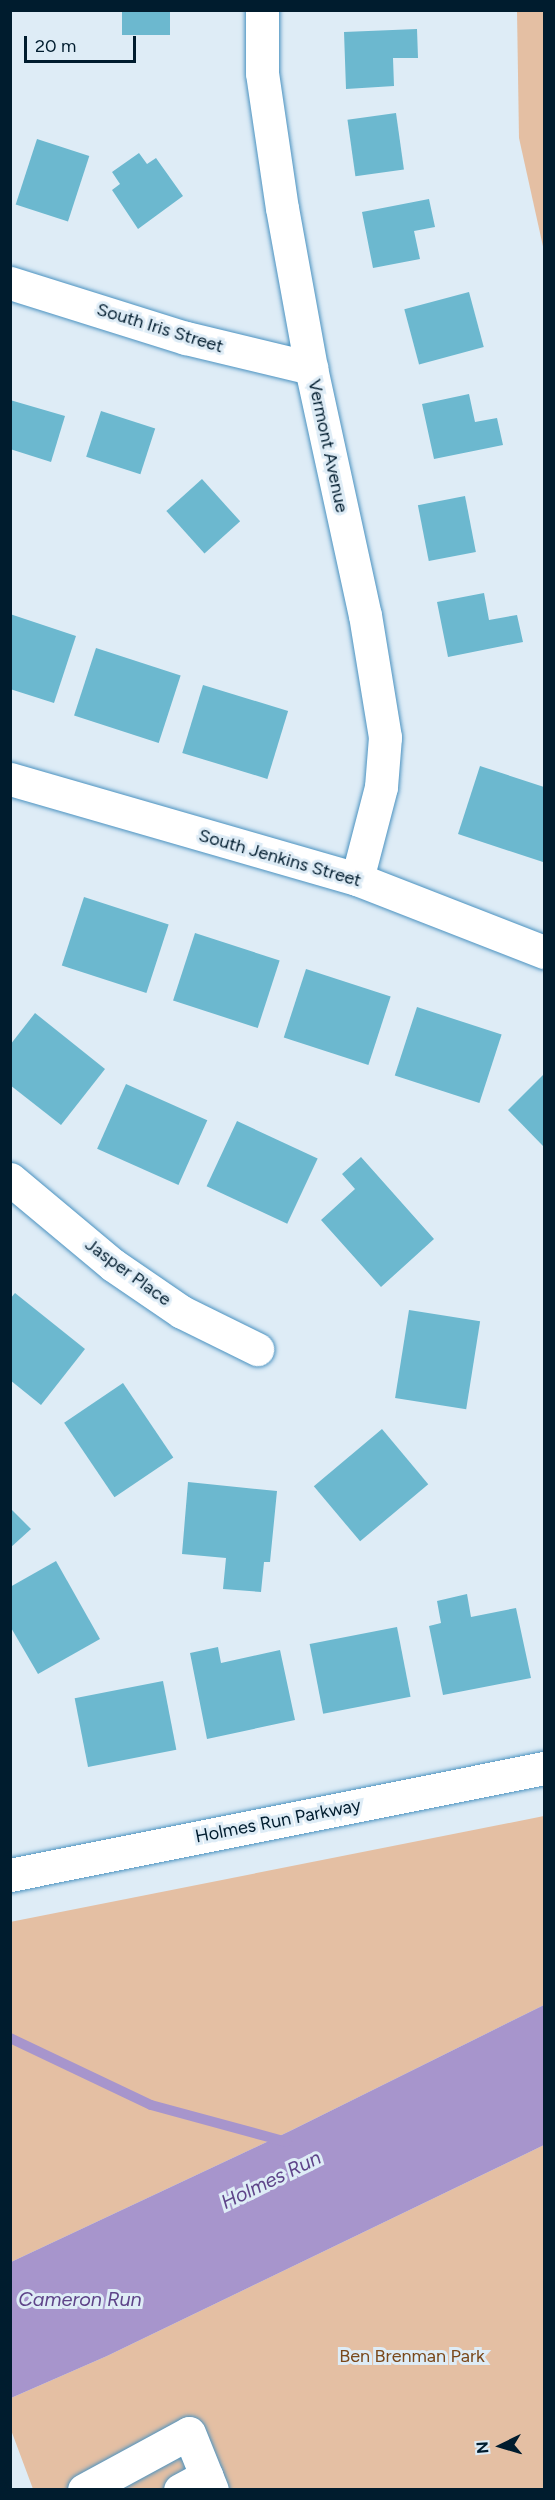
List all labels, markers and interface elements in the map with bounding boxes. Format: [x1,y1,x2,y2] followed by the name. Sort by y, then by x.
[27,24,140,62] scale bar
[35,35,76,57] text: 20 m
[94,298,226,358] street label: South Iris Street
[303,377,353,515] street label: Vermont Avenue
[196,824,364,892] street label: South Jenkins Street
[81,1234,175,1310] street label: Jasper Place
[193,1794,363,1848] street label: Holmes Run Parkway
[217,2145,325,2215] water label: Holmes Run
[18,2287,142,2311] water label: Cameron Run
[339,2345,485,2367] park label: Ben Brenman Park
[471,2416,531,2476] north arrow
[473,2441,493,2455] text: N

